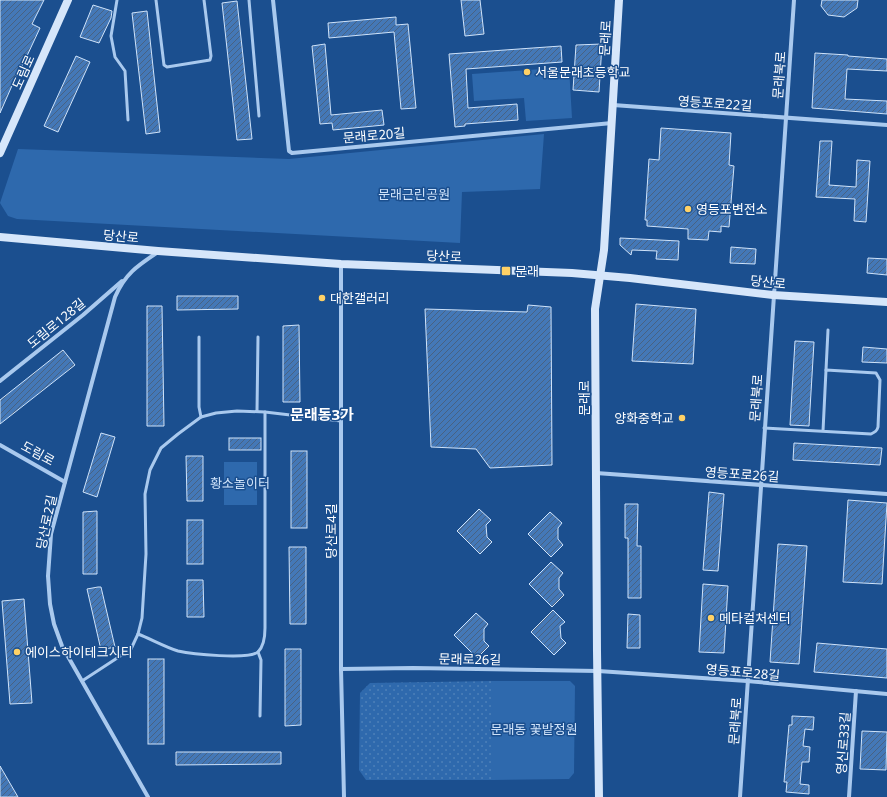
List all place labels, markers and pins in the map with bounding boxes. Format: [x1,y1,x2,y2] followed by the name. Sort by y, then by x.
[535,63,631,81] place label: 서울문래초등학교
[522,67,532,77] marker: 서울문래초등학교
[696,200,768,218] place label: 영등포변전소
[683,204,693,214] marker: 영등포변전소
[515,262,539,280] place label: 문래
[500,265,512,277] marker: 문래
[330,289,390,307] place label: 대한갤러리
[317,293,327,303] marker: 대한갤러리
[614,409,674,427] place label: 양화중학교
[677,413,687,423] marker: 양화중학교
[719,609,791,627] place label: 메타컬처센터
[706,613,716,623] marker: 메타컬처센터
[25,643,133,661] place label: 에이스하이테크시티
[12,647,22,657] marker: 에이스하이테크시티

